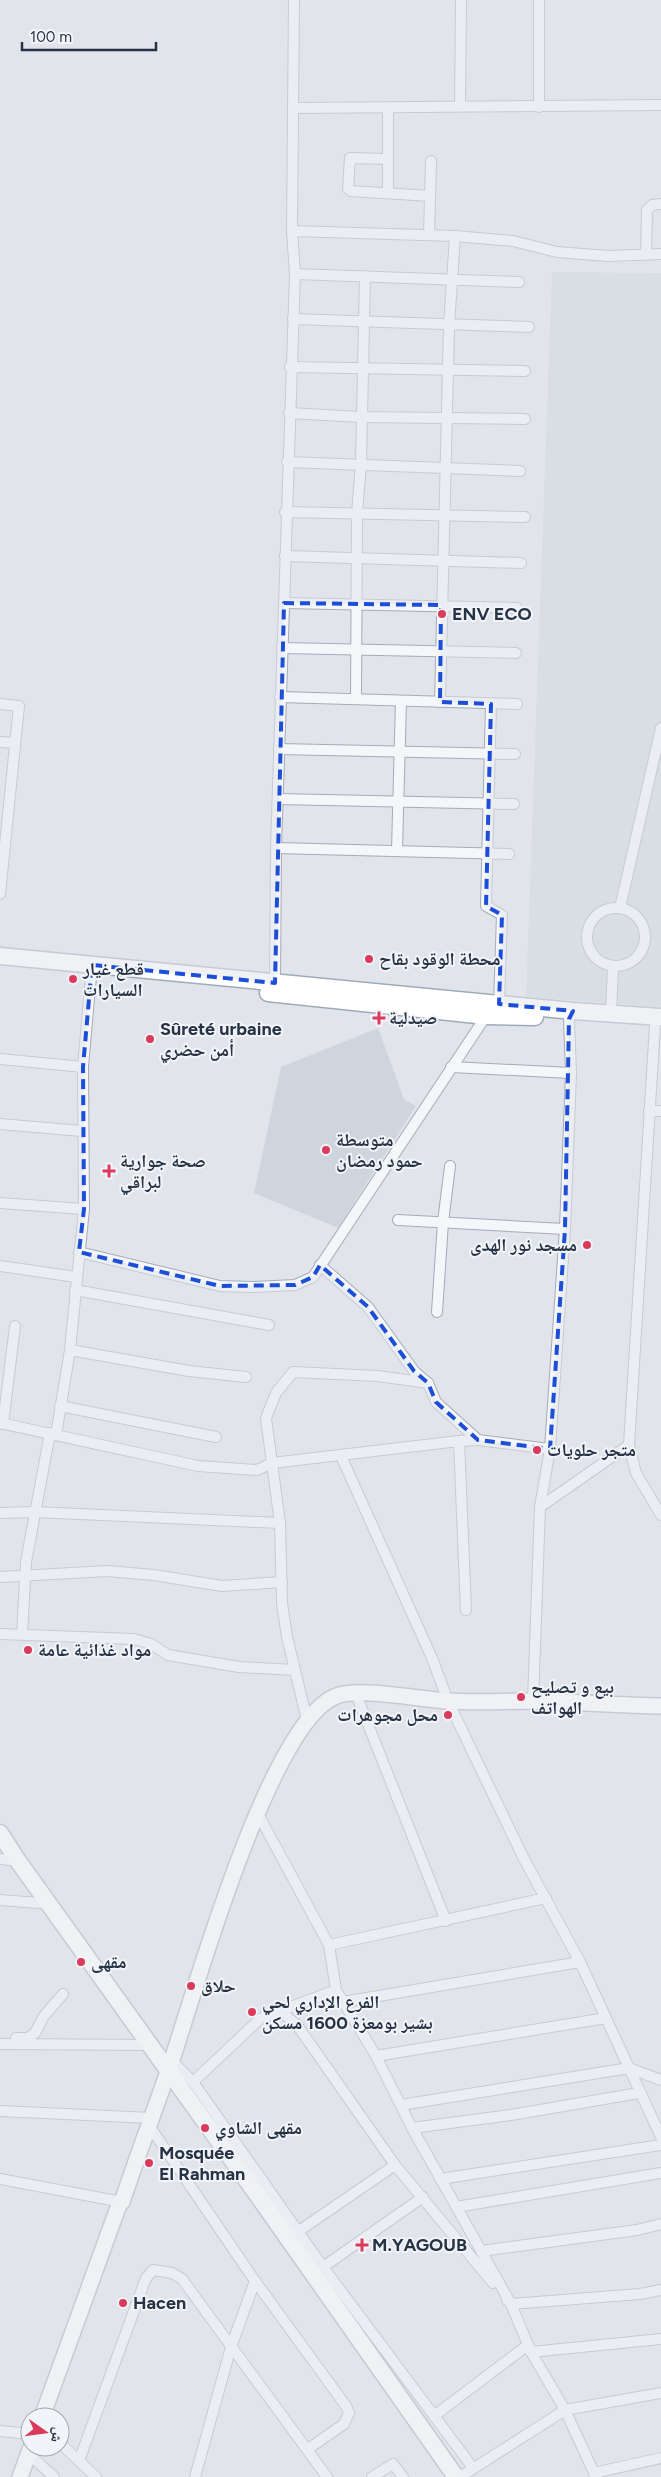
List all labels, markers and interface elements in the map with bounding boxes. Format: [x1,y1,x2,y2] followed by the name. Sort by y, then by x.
[22,20,156,52] scale bar
[30,28,72,46] text: 100 m
[452,603,532,625] place label: ENV ECO
[436,608,448,620] marker: ENV ECO
[379,948,500,970] place label: محطة الوقود بقاح
[363,953,375,965] marker: محطة الوقود بقاح
[82,958,144,1001] place label: قطع غيار السيارات
[67,973,79,985] marker: قطع غيار السيارات
[389,1007,437,1029] place label: صيدلية
[373,1012,385,1024] marker: صيدلية
[160,1018,282,1064] place label: Sûreté urbaine أمن حضري
[144,1033,156,1045] marker: Sûreté urbaine أمن حضري
[336,1129,423,1172] place label: متوسطة حمود رمضان
[320,1144,332,1156] marker: متوسطة حمود رمضان
[120,1150,206,1196] place label: صحة جوارية لبراقي
[102,1164,116,1178] marker: صحة جوارية لبراقي
[470,1234,577,1256] place label: مسجد نور الهدى
[581,1239,593,1251] marker: مسجد نور الهدى
[547,1439,636,1461] place label: متجر حلويات
[531,1444,543,1456] marker: متجر حلويات
[38,1639,151,1661] place label: مواد غذائية عامة
[22,1644,34,1656] marker: مواد غذائية عامة
[531,1676,614,1719] place label: بيع و تصليح الهواتف
[515,1691,527,1703] marker: بيع و تصليح الهواتف
[337,1704,438,1726] place label: محل مجوهرات
[442,1709,454,1721] marker: محل مجوهرات
[91,1951,127,1973] place label: مقهى
[75,1956,87,1968] marker: مقهى
[201,1975,236,1997] place label: حلاق
[185,1980,197,1992] marker: حلاق
[262,1991,433,2034] place label: الفرع الإداري لحي بشير بومعزة 1600 مسكن
[246,2006,258,2018] marker: الفرع الإداري لحي بشير بومعزة 1600 مسكن
[215,2117,302,2142] place label: مقهى الشاوي
[199,2122,211,2134] marker: مقهى الشاوي
[159,2142,245,2185] place label: Mosquée El Rahman
[143,2157,155,2169] marker: Mosquée El Rahman
[372,2234,467,2256] place label: M.YAGOUB
[356,2239,368,2251] marker: M.YAGOUB
[133,2292,186,2314] place label: Hacen
[117,2297,129,2309] marker: Hacen
[20,2407,70,2457] north arrow
[47,2426,67,2444] text: ش

